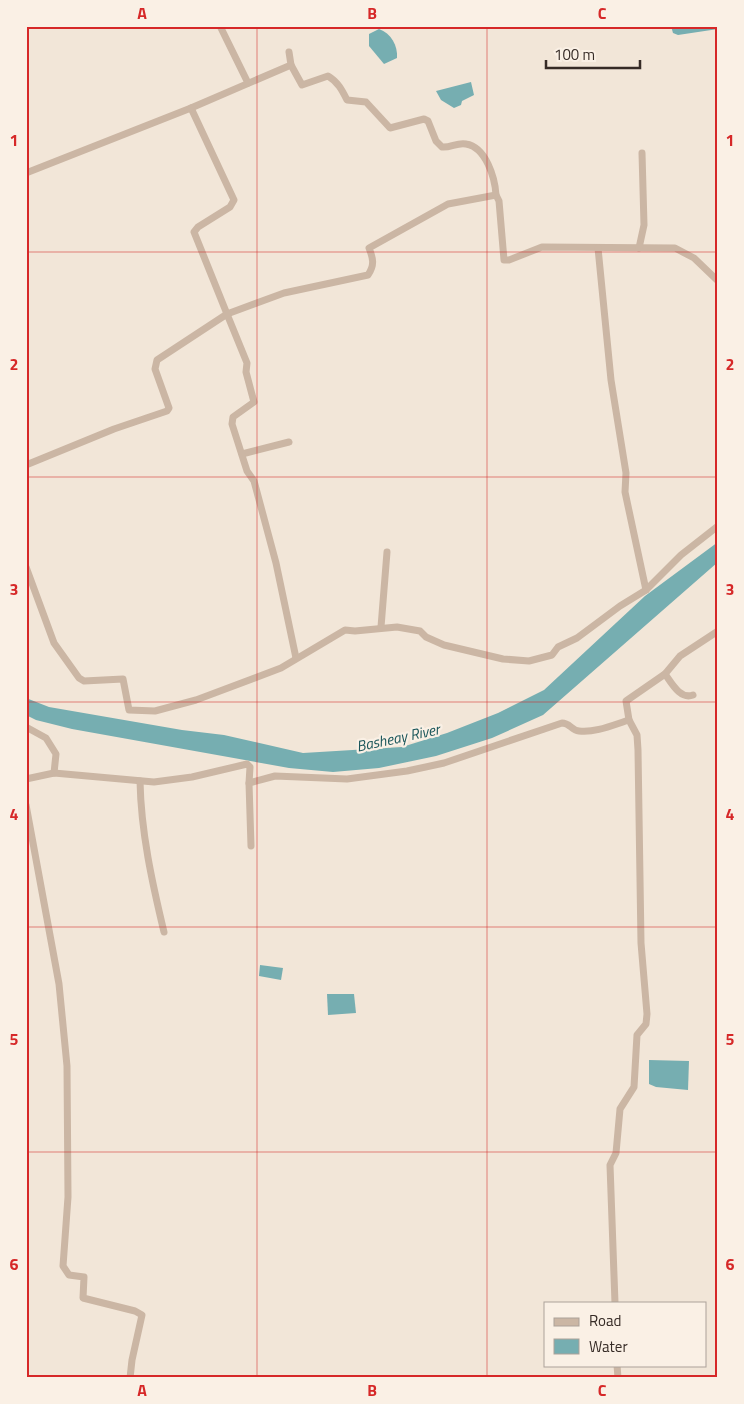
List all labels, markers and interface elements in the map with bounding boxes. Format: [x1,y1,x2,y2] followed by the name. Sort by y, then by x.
[137,1,147,25] text: A
[367,1,377,25] text: B
[598,1,607,25] text: C
[546,38,640,70] scale bar
[554,43,595,66] text: 100 m
[10,128,18,152] text: 1
[726,128,734,152] text: 1
[10,352,18,376] text: 2
[726,352,734,376] text: 2
[10,577,18,601] text: 3
[726,577,734,601] text: 3
[354,717,444,758] water label: Basheay River
[10,802,19,826] text: 4
[726,802,735,826] text: 4
[10,1027,19,1051] text: 5
[726,1027,735,1051] text: 5
[10,1252,19,1276] text: 6
[726,1252,735,1276] text: 6
[544,1302,706,1366] legend
[589,1309,621,1332] text: Road
[589,1335,628,1358] text: Water
[137,1378,147,1402] text: A
[367,1378,377,1402] text: B
[598,1378,607,1402] text: C

